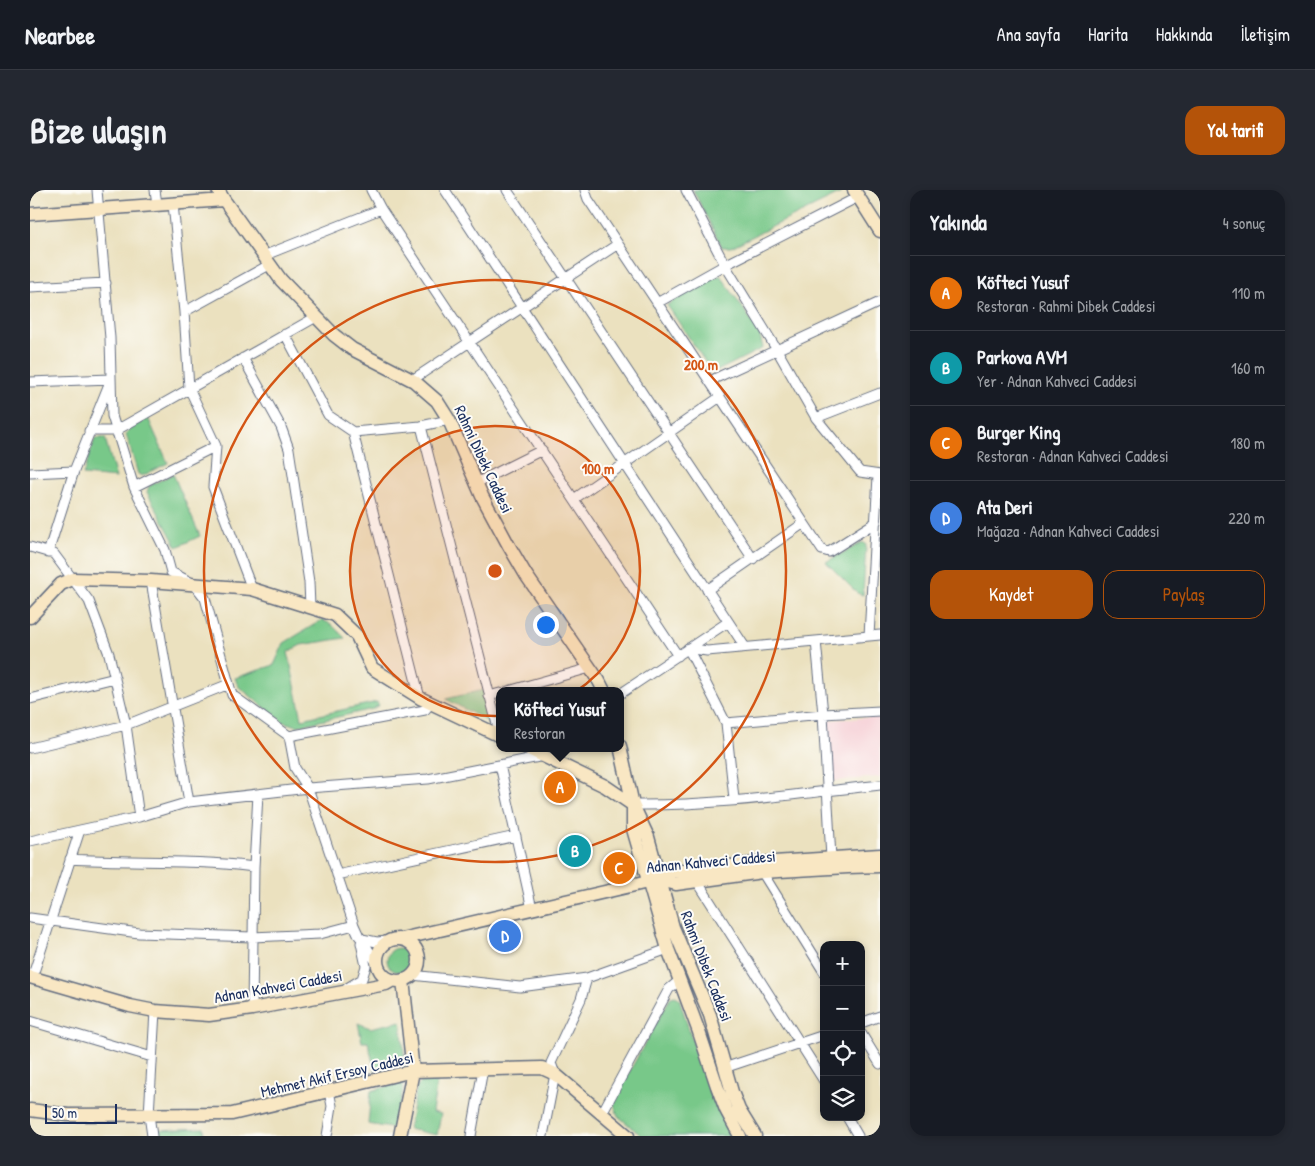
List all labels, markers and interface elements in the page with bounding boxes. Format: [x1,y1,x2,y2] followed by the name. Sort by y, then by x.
[25,19,95,51] text: Nearbee
[997,22,1060,47] text: Ana sayfa
[1088,22,1128,47] text: Harita
[1156,22,1212,47] text: Hakkında
[1240,22,1290,47] text: İletişim
[1185,106,1285,155] button: Yol tarifi
[30,107,167,154] text: Bize ulaşın
[930,208,987,237] text: Yakında
[1223,212,1265,234] text: 4 sonuç
[977,269,1069,295] text: Köfteci Yusuf
[942,282,950,304] text: A
[1232,282,1265,304] text: 110 m
[977,295,1155,317] text: Restoran · Rahmi Dibek Caddesi
[977,344,1067,370] text: Parkova AVM
[684,354,718,375] text: 200 m
[942,357,950,379] text: B
[1231,357,1265,379] text: 160 m
[977,370,1137,392] text: Yer · Adnan Kahveci Caddesi
[449,402,519,516] street label: Rahmi Dibek Caddesi
[977,419,1061,445] text: Burger King
[942,432,950,454] text: C
[1231,432,1265,454] text: 180 m
[977,445,1169,467] text: Restoran · Adnan Kahveci Caddesi
[582,458,614,479] text: 100 m
[977,494,1033,520] text: Ata Deri
[942,507,950,529] text: D
[1228,507,1265,529] text: 220 m
[977,520,1160,542] text: Mağaza · Adnan Kahveci Caddesi
[486,562,504,580] centre of rings
[930,570,1093,619] button: Kaydet
[1103,570,1265,619] button: Paylaş
[533,612,559,638] your location
[496,687,624,752] popup
[514,696,606,722] text: Köfteci Yusuf
[514,722,565,744] text: Restoran
[544,768,576,806] pin: A
[559,832,591,870] pin: B
[645,844,777,878] street label: Adnan Kahveci Caddesi
[603,849,635,887] pin: C
[676,908,738,1024] street label: Rahmi Dibek Caddesi
[489,917,521,955] pin: D
[820,941,865,1121] map controls
[820,941,865,986] button: +
[212,964,344,1008] street label: Adnan Kahveci Caddesi
[820,986,865,1031] button: −
[820,1031,865,1076] button: locate
[258,1046,416,1102] street label: Mehmet Akif Ersoy Caddesi
[820,1076,865,1121] button: layers
[45,1101,118,1124] scale bar
[52,1103,77,1122] text: 50 m

